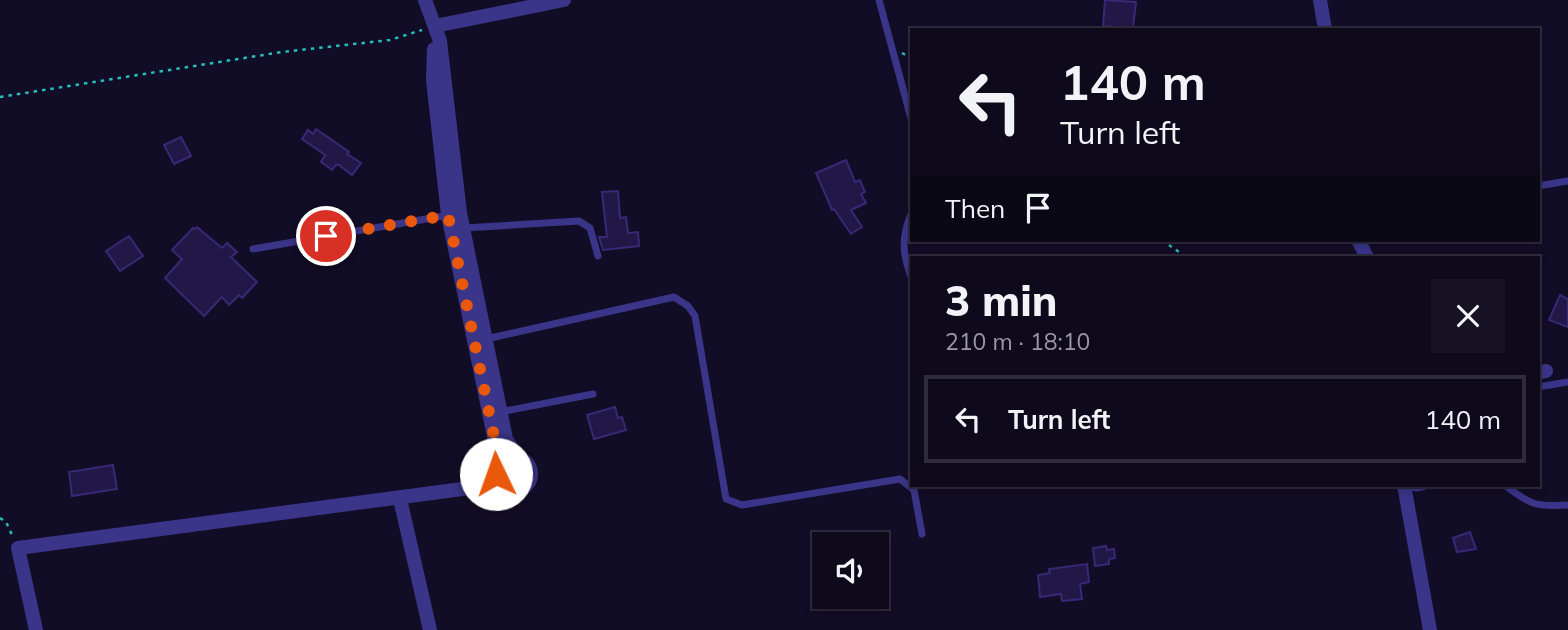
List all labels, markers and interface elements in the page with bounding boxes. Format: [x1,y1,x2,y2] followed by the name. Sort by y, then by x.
[1060,51,1206,112] text: 140 m
[945,56,1036,147] icon: left
[1060,112,1180,152] text: Turn left
[1019,189,1057,227] icon: arrive
[945,192,1005,225] text: Then
[296,206,356,266] pin
[307,217,345,255] icon: arrive
[945,274,1058,327] text: 3 min
[1431,279,1505,353] button: close
[945,327,1090,356] text: 210 m · 18:10
[949,400,987,438] icon: left
[1008,403,1110,436] text: Turn left
[1425,403,1501,436] text: 140 m
[459,437,533,511] position arrow
[812,532,889,609] map controls
[812,532,889,609] button: sound

